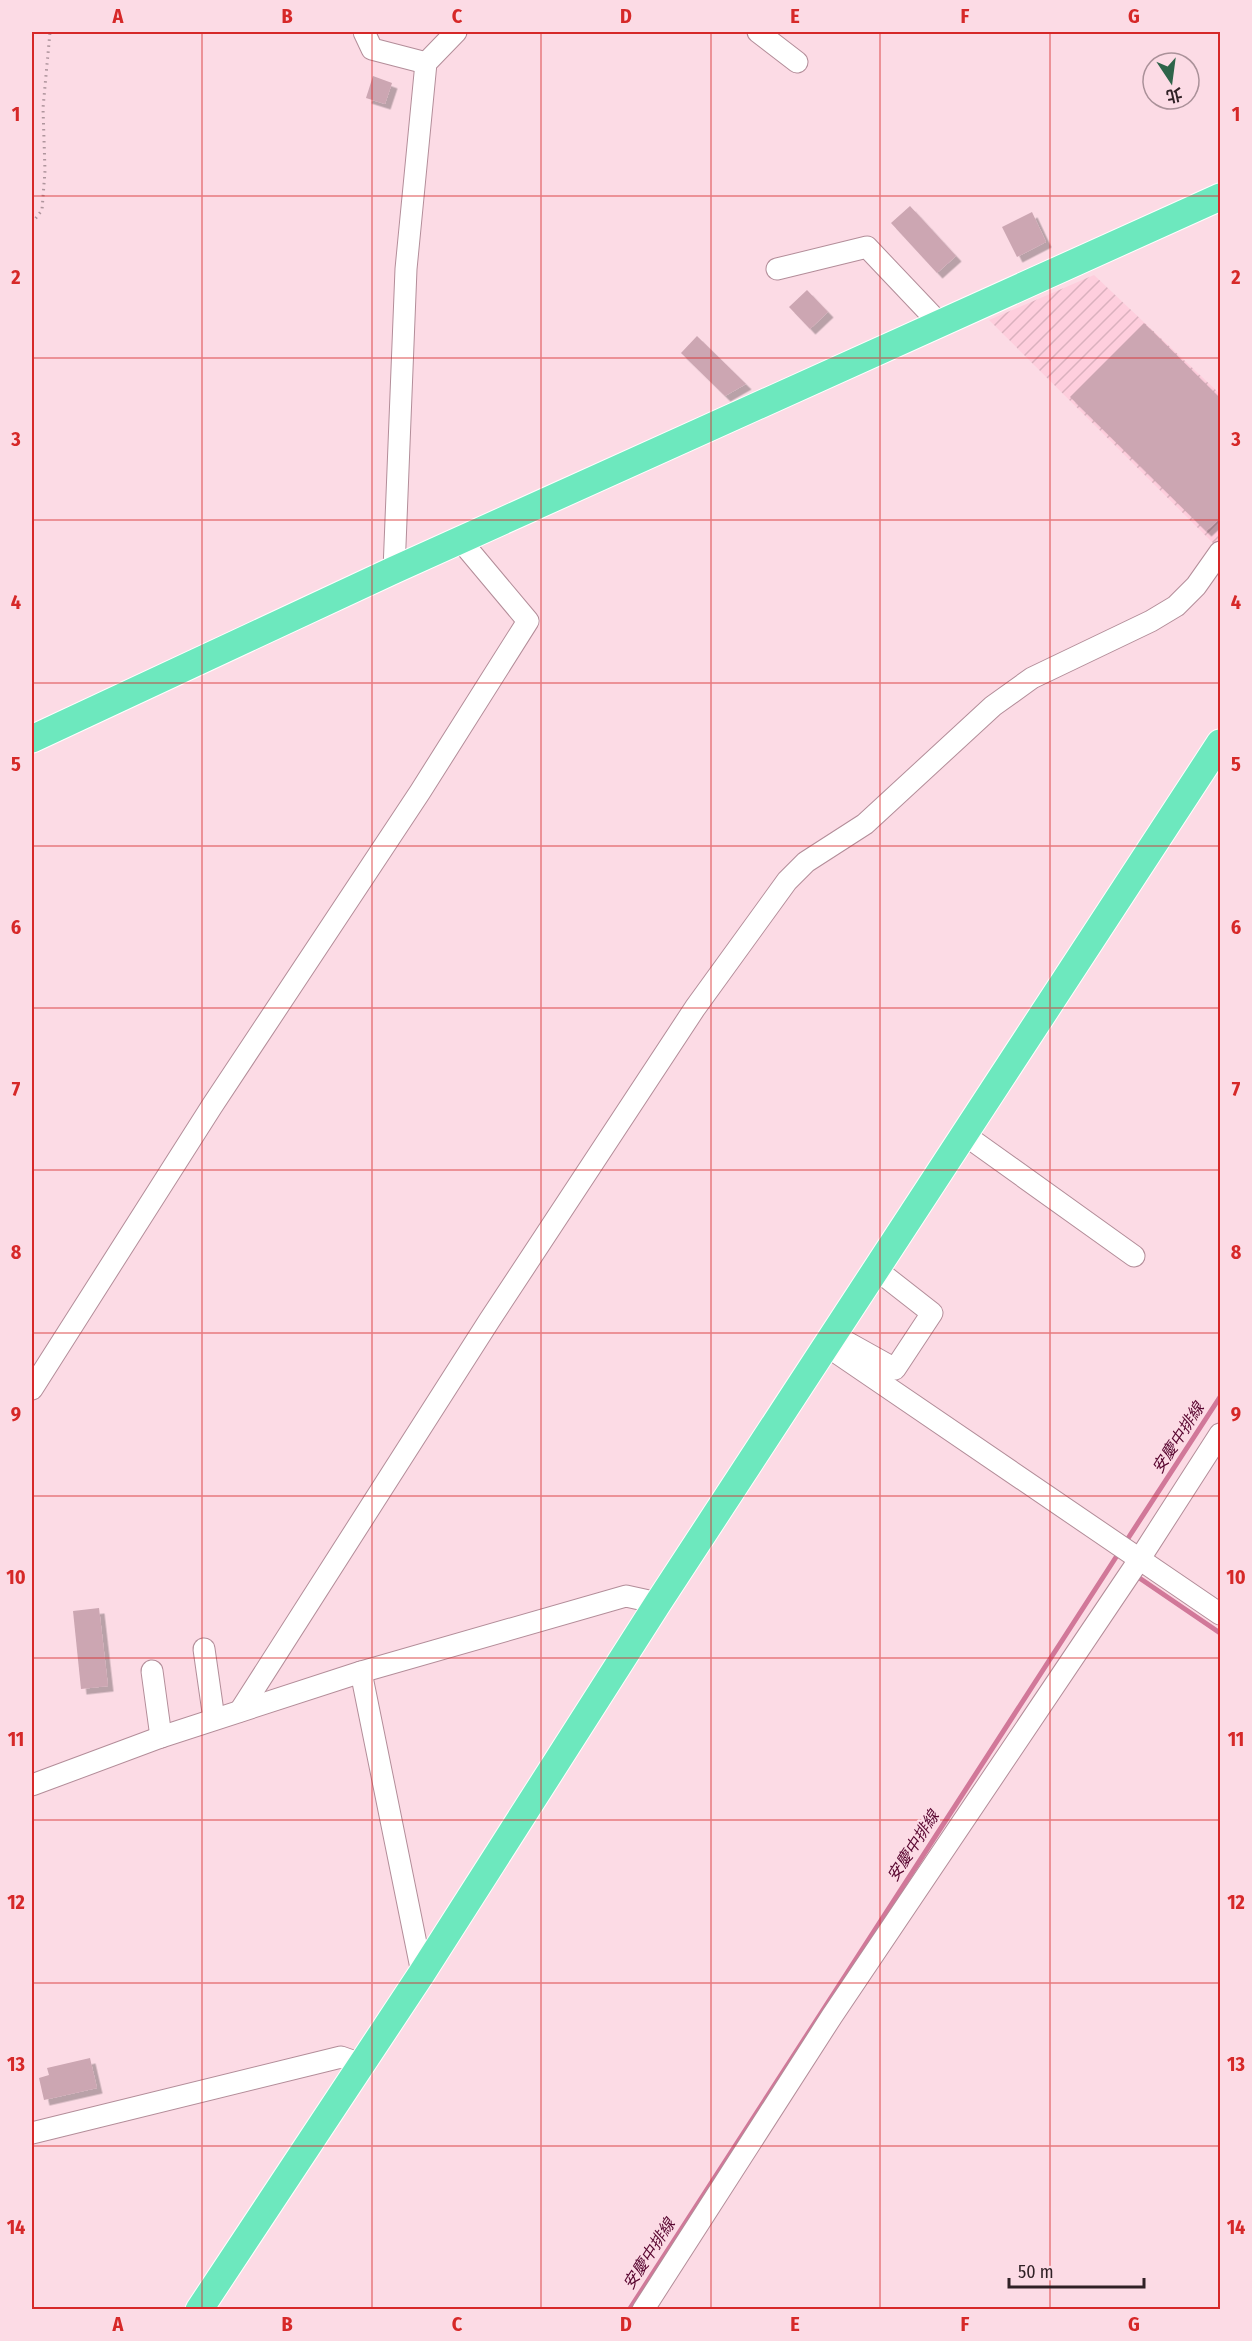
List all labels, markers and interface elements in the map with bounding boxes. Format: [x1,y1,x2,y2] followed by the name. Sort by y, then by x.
[112,4,125,28] text: A
[281,4,293,28] text: B
[452,4,463,28] text: C
[620,4,632,28] text: D
[790,4,800,28] text: E
[961,4,970,28] text: F
[1128,4,1140,28] text: G
[1141,51,1201,111] north arrow
[1164,84,1184,106] text: 北
[12,102,20,126] text: 1
[1232,102,1240,126] text: 1
[10,265,21,289] text: 2
[1230,265,1241,289] text: 2
[10,427,21,451] text: 3
[1230,427,1241,451] text: 3
[11,590,21,614] text: 4
[1231,590,1241,614] text: 4
[11,752,21,776] text: 5
[1231,752,1241,776] text: 5
[11,915,21,939] text: 6
[1231,915,1241,939] text: 6
[12,1077,21,1101] text: 7
[1232,1077,1241,1101] text: 7
[11,1240,22,1264] text: 8
[1231,1240,1242,1264] text: 8
[1148,1398,1209,1477] water label: 安慶中排線
[11,1402,21,1426] text: 9
[1231,1402,1241,1426] text: 9
[6,1565,26,1589] text: 10
[1226,1565,1246,1589] text: 10
[8,1727,24,1751] text: 11
[1228,1727,1244,1751] text: 11
[883,1806,944,1885] water label: 安慶中排線
[7,1890,25,1914] text: 12
[1227,1890,1245,1914] text: 12
[7,2052,25,2076] text: 13
[1227,2052,1245,2076] text: 13
[619,2214,680,2293] water label: 安慶中排線
[7,2215,25,2239] text: 14
[1227,2215,1245,2239] text: 14
[1009,2251,1144,2289] scale bar
[1018,2261,1054,2283] text: 50 m
[112,2312,125,2336] text: A
[281,2312,293,2336] text: B
[452,2312,463,2336] text: C
[620,2312,632,2336] text: D
[790,2312,800,2336] text: E
[961,2312,970,2336] text: F
[1128,2312,1140,2336] text: G

